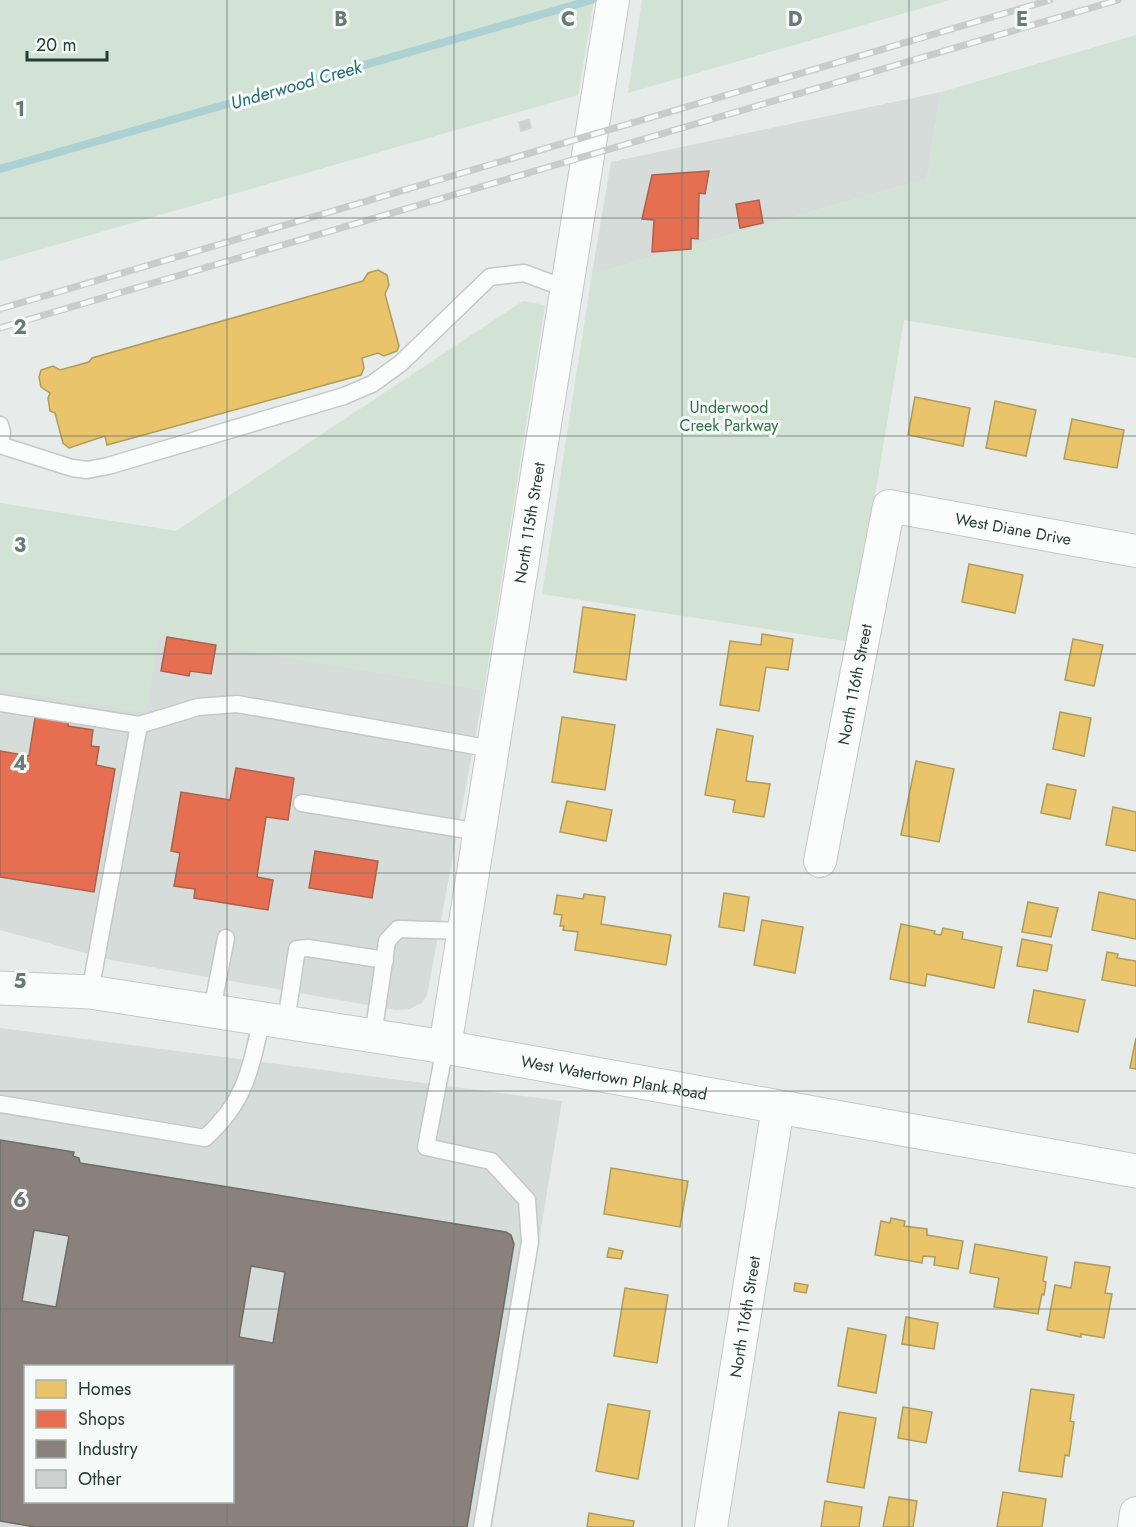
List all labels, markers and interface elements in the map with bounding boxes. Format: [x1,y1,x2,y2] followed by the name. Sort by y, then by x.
[334,5,348,34] text: B
[561,5,575,34] text: C
[788,5,802,34] text: D
[1016,5,1028,34] text: E
[27,24,106,62] scale bar
[36,32,76,58] text: 20 m
[228,54,366,116] water label: Underwood Creek
[15,95,25,124] text: 1
[13,313,27,342] text: 2
[680,396,779,437] park label: Underwood Creek Parkway
[509,460,551,585] street label: North 115th Street
[953,507,1073,551] street label: West Diane Drive
[14,531,26,560] text: 3
[832,622,878,747] street label: North 116th Street
[13,749,27,778] text: 4
[14,967,27,996] text: 5
[519,1050,709,1106] street label: West Watertown Plank Road
[13,1186,27,1215] text: 6
[724,1254,766,1379] street label: North 116th Street
[24,1365,234,1503] legend
[78,1376,131,1402] text: Homes
[78,1406,125,1432] text: Shops
[78,1436,138,1462] text: Industry
[78,1466,122,1492] text: Other

